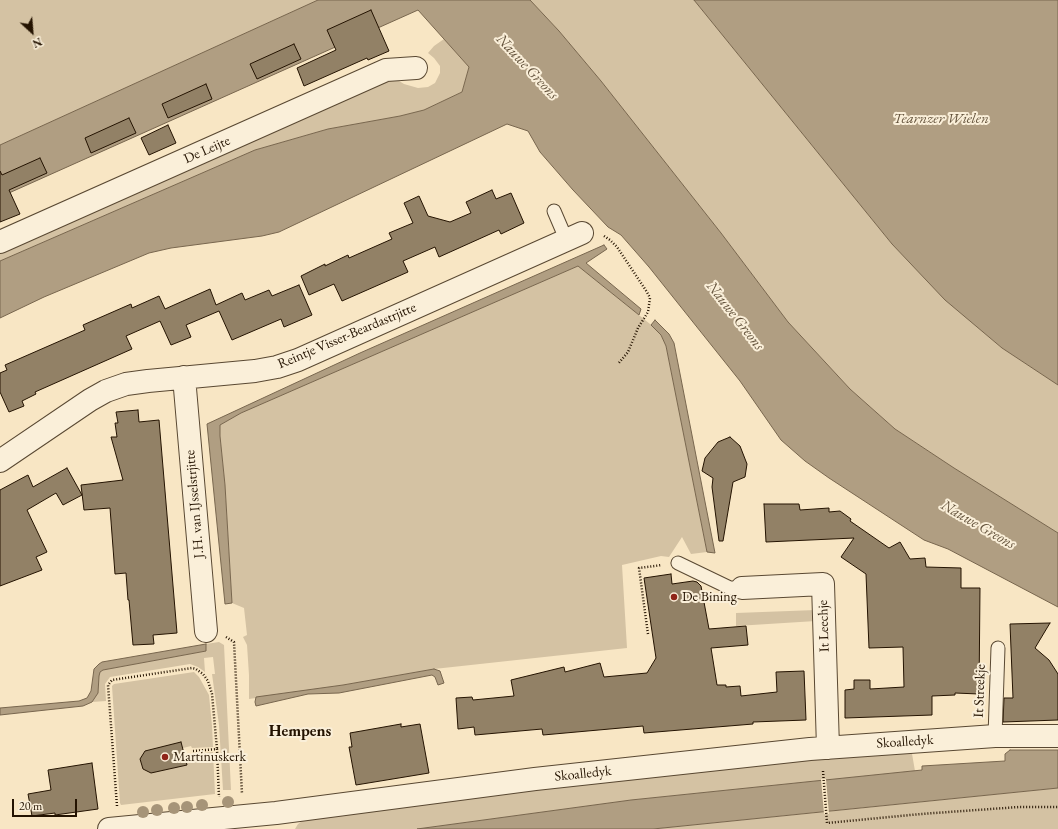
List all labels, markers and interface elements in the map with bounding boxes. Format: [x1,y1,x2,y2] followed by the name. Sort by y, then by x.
[12,12,52,52] north arrow
[492,31,562,103] water label: Nauwe Greons
[30,35,44,51] text: N
[893,110,989,128] water label: Tearnzer Wielen
[181,132,233,168] street label: De Leijte
[702,278,768,354] water label: Nauwe Greons
[275,299,419,373] street label: Reintje Visser-Beardastrjitte
[182,449,208,559] street label: J.H. van IJsselstrjitte
[938,497,1018,553] water label: Nauwe Greons
[682,589,737,605] place label: De Bining
[669,592,679,602] marker: De Bining
[815,600,833,652] street label: It Leechje
[971,664,989,718] street label: It Streekje
[269,722,331,742] district label: Hempens
[876,732,934,752] street label: Skoalledyk
[173,749,246,765] place label: Martinuskerk
[160,752,170,762] marker: Martinuskerk
[554,763,612,785] street label: Skoalledyk
[14,791,79,817] scale bar
[19,798,42,814] text: 20 m

